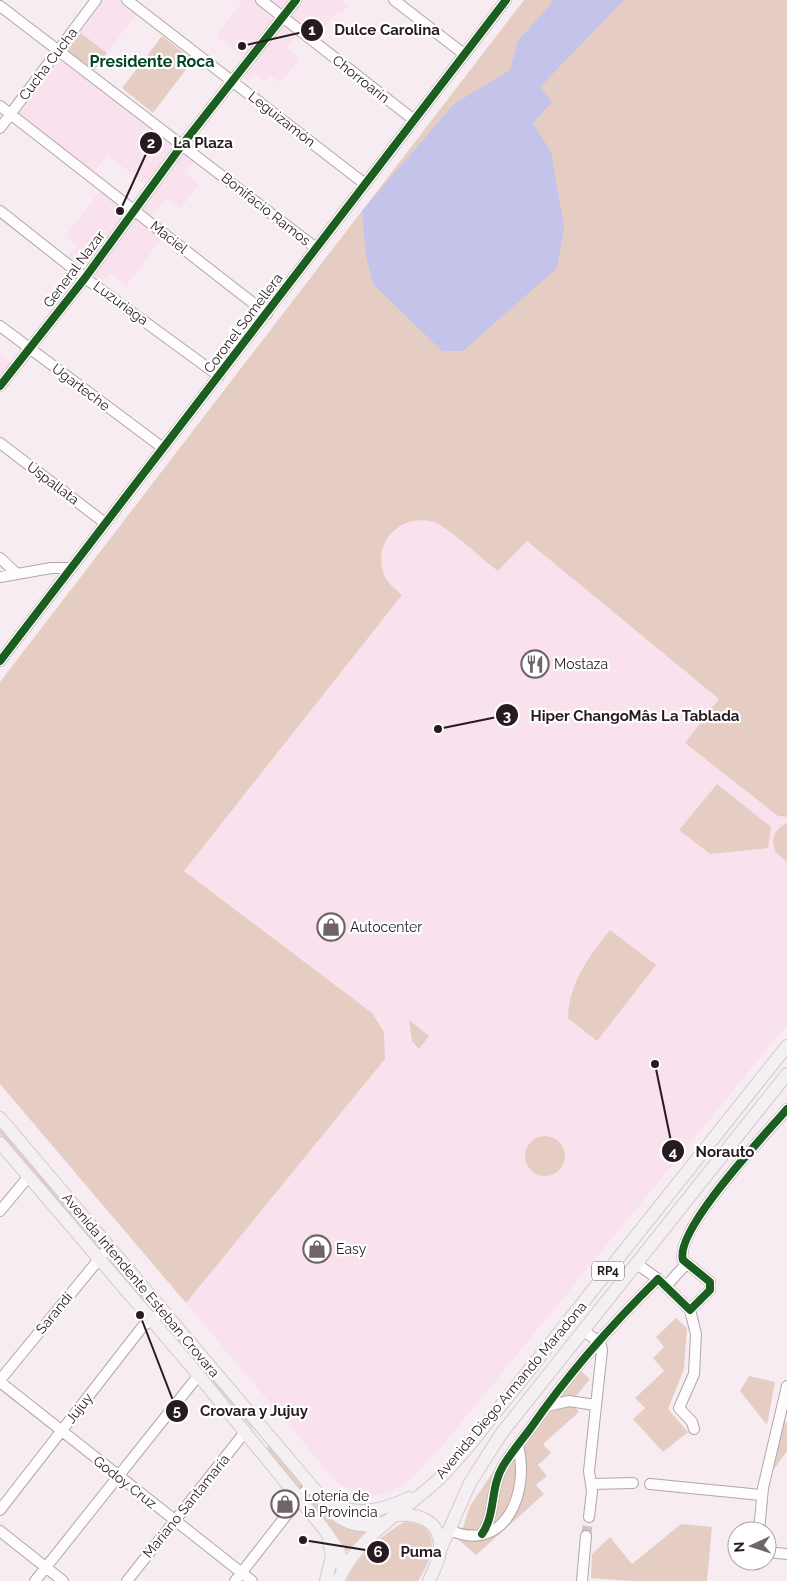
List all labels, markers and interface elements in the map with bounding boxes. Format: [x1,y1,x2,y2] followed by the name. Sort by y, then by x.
[299,15,450,45] callout: Dulce Carolina
[308,21,316,39] text: 1
[334,21,440,39] text: Dulce Carolina
[16,25,80,103] street label: Cucha Cucha
[90,52,214,71] district label: Presidente Roca
[329,52,393,106] street label: Chorroarín
[246,88,318,150] street label: Leguizamón
[138,128,243,158] callout: La Plaza
[147,134,155,152] text: 2
[173,134,233,152] text: La Plaza
[218,169,314,249] street label: Bonifacio Ramos
[147,218,191,257] street label: Maciel
[40,227,108,311] street label: General Nazar
[200,270,286,376] street label: Coronel Somellera
[91,278,151,328] street label: Luzuriaga
[49,360,113,414] street label: Ugarteche
[24,458,82,508] street label: Uspallata
[520,649,550,679] restaurant icon: Mostaza
[554,656,608,672] place label: Mostaza
[495,700,749,730] callout: Hiper ChangoMâs La Tablada
[503,707,511,725] text: 3
[531,707,740,725] text: Hiper ChangoMâs La Tablada
[316,912,346,942] shop icon: Autocenter
[350,919,422,935] place label: Autocenter
[660,1136,764,1166] callout: Norauto
[669,1143,678,1161] text: 4
[696,1143,754,1161] text: Norauto
[59,1190,223,1380] street label: Avenida Intendente Esteban Crovara
[302,1234,332,1264] shop icon: Easy
[336,1241,367,1257] place label: Easy
[592,1262,624,1280] road number: RP4
[32,1288,76,1337] street label: Sarandí
[432,1298,590,1482] street label: Avenida Diego Armando Maradona
[62,1389,96,1426] street label: Jujuy
[164,1396,319,1426] callout: Crovara y Jujuy
[173,1402,181,1420] text: 5
[200,1402,309,1420] text: Crovara y Jujuy
[139,1451,233,1561] street label: Mariano Santamaría
[90,1452,160,1512] street label: Godoy Cruz
[304,1488,378,1520] place label: Lotería de la Provincia
[270,1489,300,1519] shop icon: Lotería de la Provincia
[727,1521,777,1571] north arrow
[365,1537,451,1567] callout: Puma
[731,1541,747,1553] text: N
[373,1543,383,1561] text: 6
[400,1543,442,1561] text: Puma

